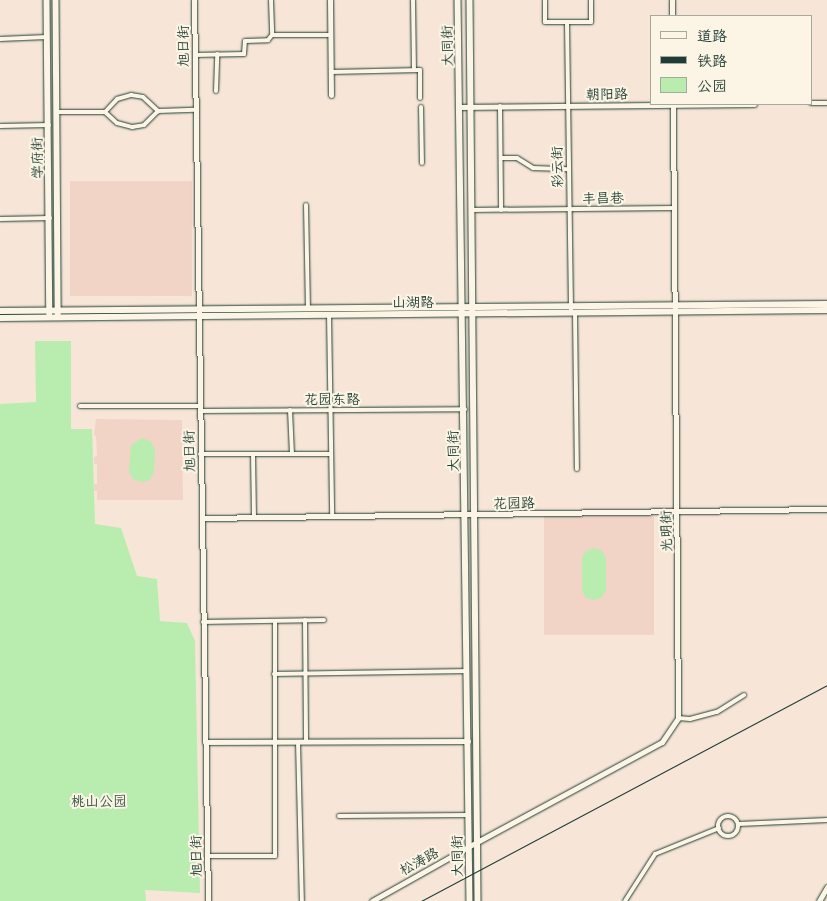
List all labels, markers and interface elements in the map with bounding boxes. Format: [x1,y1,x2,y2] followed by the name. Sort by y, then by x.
[650,15,812,105] legend
[697,23,727,46] text: 道路
[175,25,191,67] street label: 旭日街
[438,25,456,67] street label: 大同街
[697,48,727,71] text: 铁路
[697,73,727,96] text: 公园
[586,85,628,103] street label: 朝阳路
[28,137,46,179] street label: 学府街
[548,146,566,188] street label: 彩云街
[582,189,624,207] street label: 丰昌巷
[392,294,434,310] street label: 山湖路
[304,391,360,407] street label: 花园东路
[180,430,198,472] street label: 旭日街
[444,430,462,472] street label: 大同街
[493,494,535,512] street label: 花园路
[657,510,675,552] street label: 光明街
[71,793,127,809] park label: 桃山公园
[187,835,205,877] street label: 旭日街
[448,835,466,877] street label: 大同街
[397,843,441,879] street label: 松涛路

